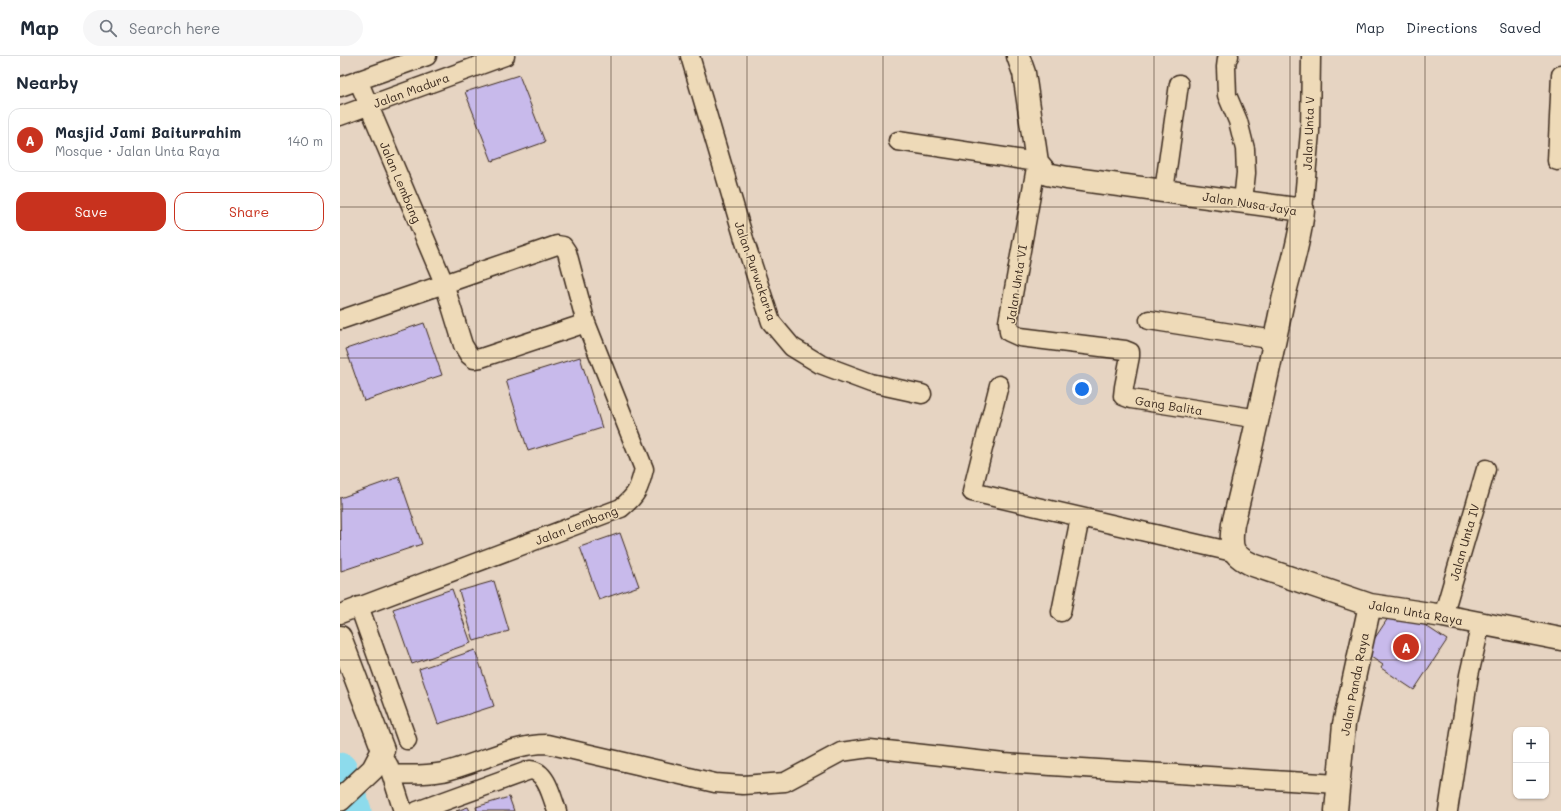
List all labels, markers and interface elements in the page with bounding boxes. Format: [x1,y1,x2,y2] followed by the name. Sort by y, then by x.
[83,10,363,46] search box
[20,15,59,40] text: Map
[97,17,119,39] icon: search
[129,18,220,38] text: Search here
[1356,18,1384,37] text: Map
[1406,18,1477,37] text: Directions
[1499,18,1541,37] text: Saved
[371,69,451,111] street label: Jalan Madura
[16,71,78,93] text: Nearby
[1299,95,1317,170] street label: Jalan Unta V
[55,122,241,142] text: Masjid Jami Baiturrahim
[25,132,35,149] text: A
[287,132,323,149] text: 140 m
[377,139,425,225] street label: Jalan Lembang
[55,142,220,159] text: Mosque · Jalan Unta Raya
[1202,188,1298,218] street label: Jalan Nusa Jaya
[16,192,166,231] button: Save
[174,192,324,231] button: Share
[731,219,781,323] street label: Jalan Purwakarta
[1002,244,1030,324] street label: Jalan Unta VI
[1072,379,1092,399] your location
[1134,392,1204,418] street label: Gang Balita
[1445,501,1483,582] street label: Jalan Unta IV
[532,502,620,548] street label: Jalan Lembang
[1368,596,1464,628] street label: Jalan Unta Raya
[1336,631,1372,737] street label: Jalan Panda Raya
[1393,632,1419,662] pin: A
[1513,727,1549,799] map controls
[1513,727,1549,763] button: +
[1513,763,1549,799] button: −

